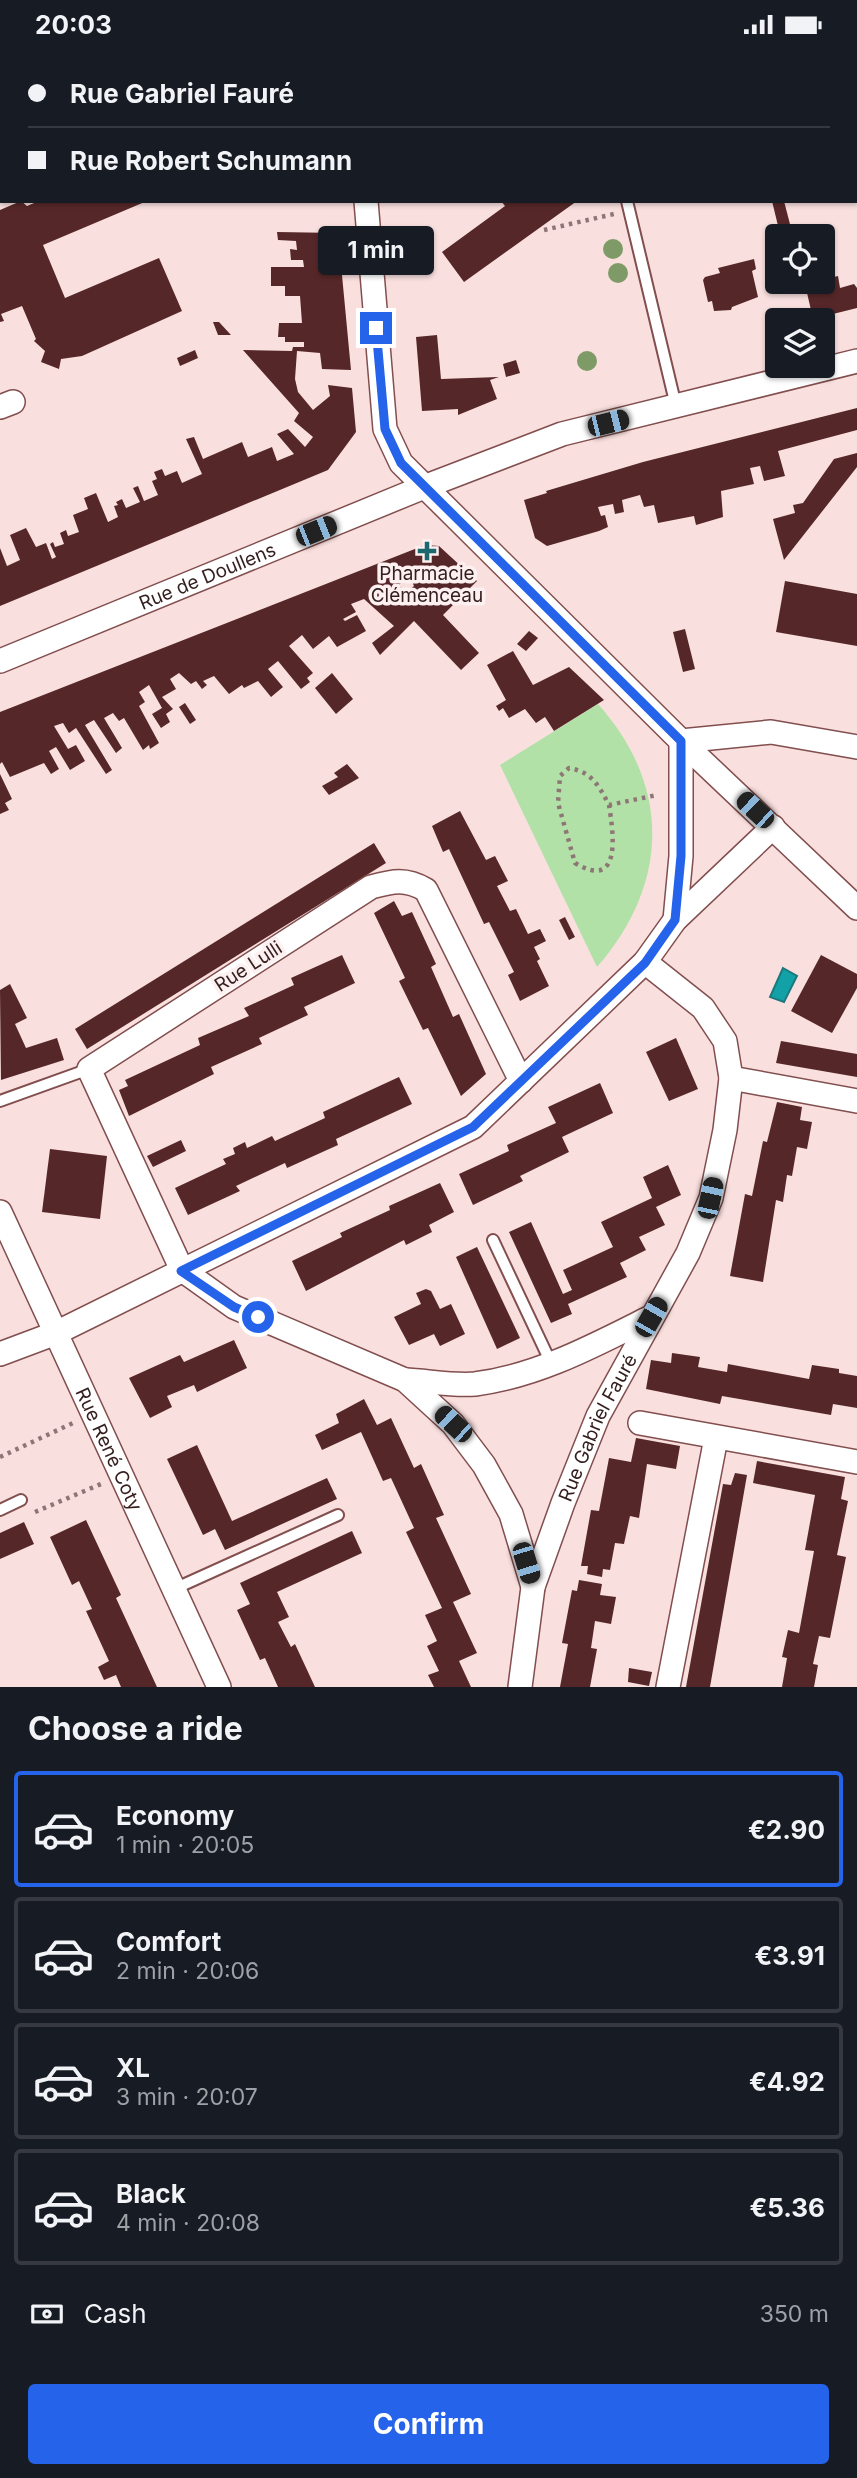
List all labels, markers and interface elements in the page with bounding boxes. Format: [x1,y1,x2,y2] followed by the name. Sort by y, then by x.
[35,9,112,40] text: 20:03
[70,78,294,109] text: Rue Gabriel Fauré
[70,145,352,176] text: Rue Robert Schumann
[765,224,835,378] map controls
[765,224,835,294] button: locate
[318,226,434,275] callout: 1 min
[348,236,404,264] text: 1 min
[765,308,835,378] button: layers
[360,312,392,344] route end
[586,408,631,438] car
[293,513,340,549] car
[136,538,279,615] street label: Rue de Doullens
[419,543,435,559] marker: Pharmacie Clémenceau
[371,562,483,607] place label: Pharmacie Clémenceau
[733,788,778,832] car
[210,936,286,997] street label: Rue Lulli
[696,1175,725,1221] car
[632,1294,671,1340] car
[242,1301,274,1333] route start
[554,1350,642,1505] street label: Rue Gabriel Fauré
[71,1384,147,1515] street label: Rue René Coty
[431,1402,476,1446] car
[510,1540,543,1586] car
[28,1709,243,1748] text: Choose a ride
[32,1798,95,1861] icon: car
[116,1800,234,1831] text: Economy
[748,1814,825,1845] text: €2.90
[116,1831,254,1859] text: 1 min · 20:05
[32,1924,95,1987] icon: car
[116,1926,221,1957] text: Comfort
[755,1940,825,1971] text: €3.91
[116,1957,259,1985] text: 2 min · 20:06
[32,2050,95,2113] icon: car
[116,2052,150,2083] text: XL
[749,2066,825,2097] text: €4.92
[116,2083,258,2111] text: 3 min · 20:07
[32,2176,95,2239] icon: car
[116,2178,186,2209] text: Black
[749,2192,825,2223] text: €5.36
[116,2209,260,2237] text: 4 min · 20:08
[28,2295,66,2333] icon: cash
[84,2298,147,2329] text: Cash
[760,2300,829,2328] text: 350 m
[28,2384,829,2464] button: Confirm

